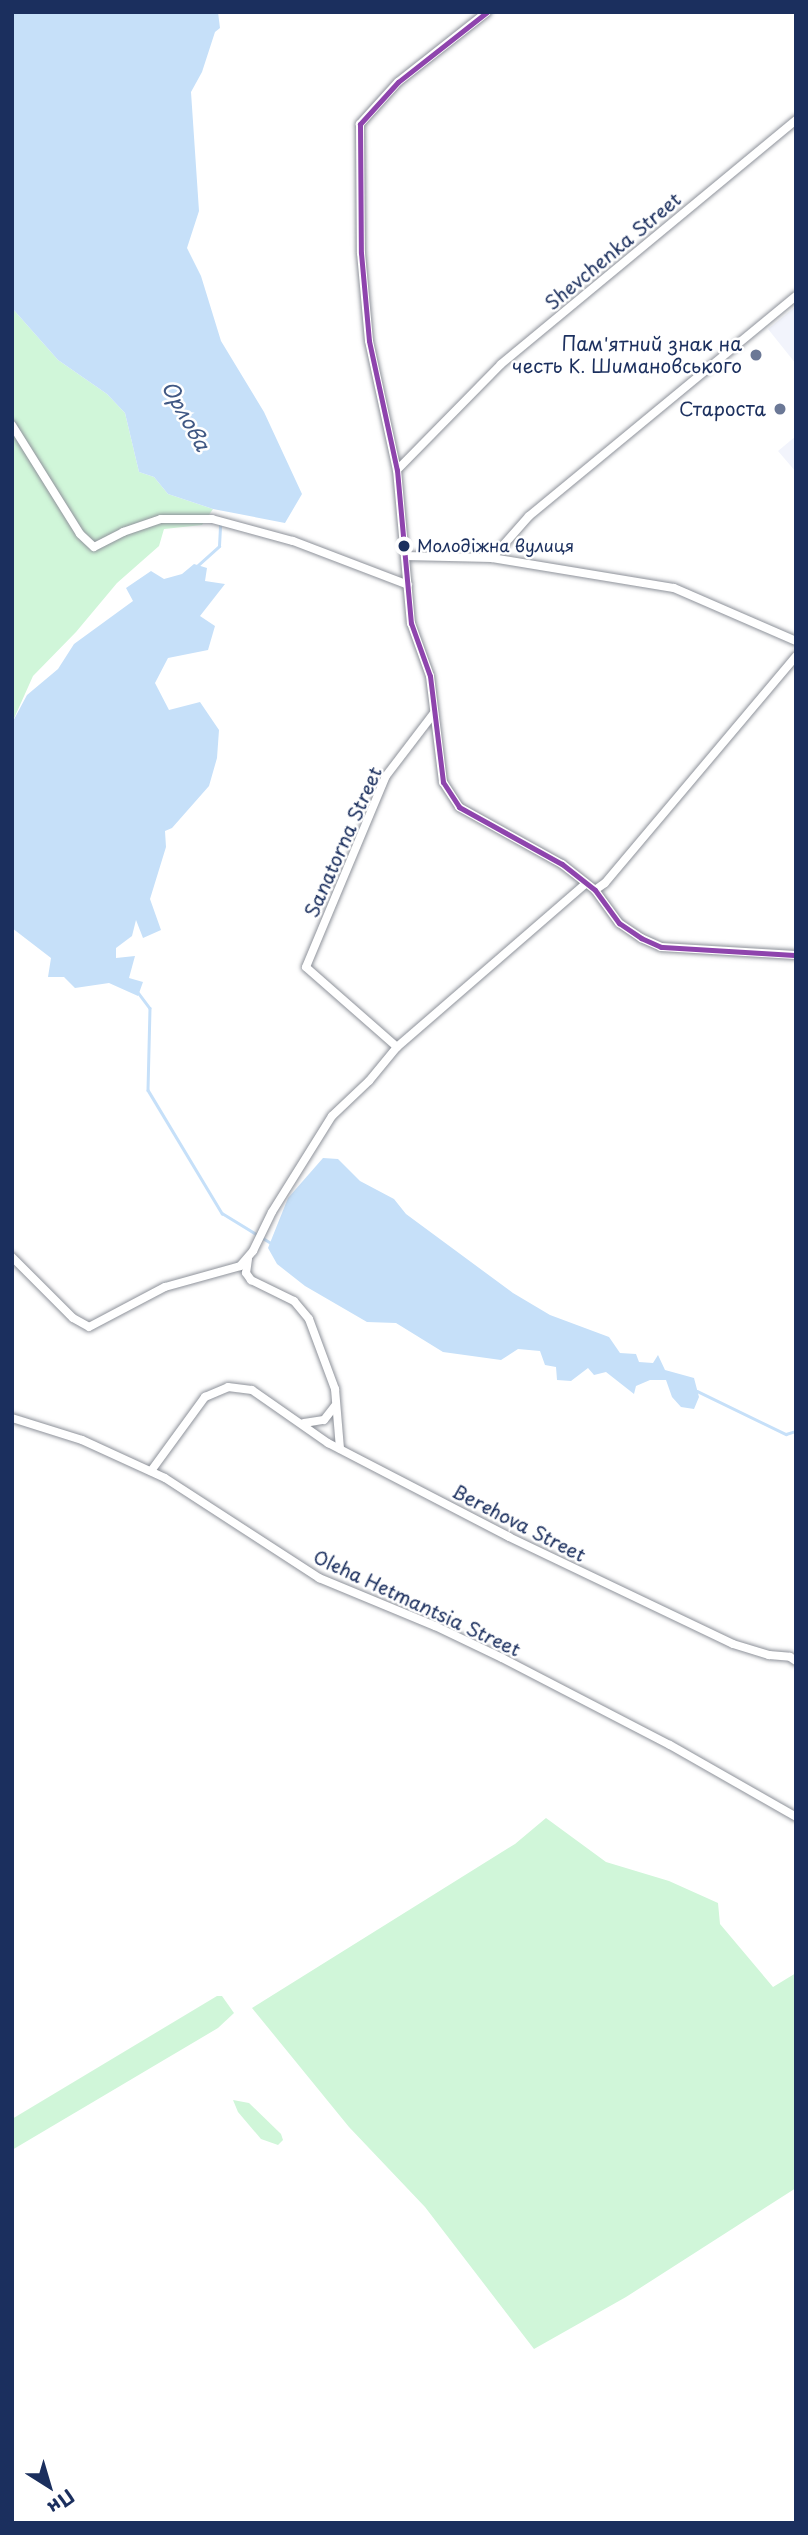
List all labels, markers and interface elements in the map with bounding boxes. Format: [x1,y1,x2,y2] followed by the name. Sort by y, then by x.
[540,187,686,315] street label: Shevchenka Street
[511,333,742,377] place label: Пам'ятний знак на честь К. Шимановського
[748,347,764,363] marker: Пам'ятний знак на честь К. Шимановського
[157,375,217,455] water label: Орлова
[679,398,766,420] place label: Староста
[772,401,788,417] marker: Староста
[417,536,576,556] place label: Молодіжна вулиця
[397,539,411,553] marker: Молодіжна вулиця
[300,764,386,920] street label: Sanatorna Street
[448,1479,590,1567] street label: Berehova Street
[309,1544,525,1662] street label: Oleha Hetmantsia Street
[14,2451,84,2521] north arrow
[42,2483,81,2522] text: Пн

